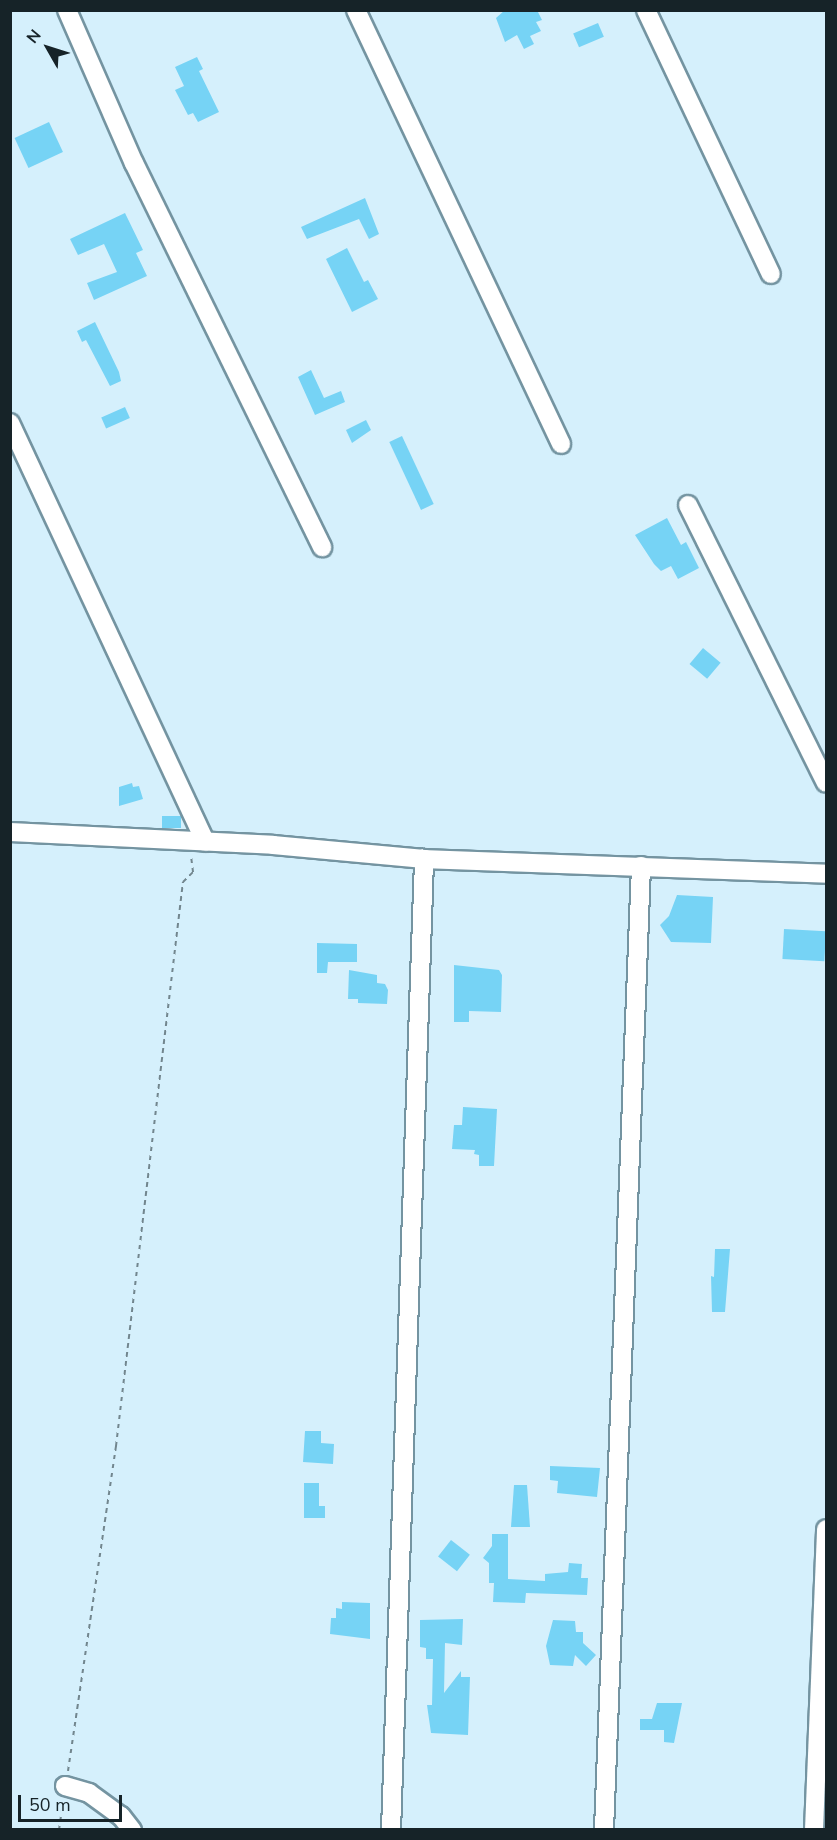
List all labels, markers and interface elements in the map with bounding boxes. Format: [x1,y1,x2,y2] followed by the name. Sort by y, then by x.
[18,18,78,78] north arrow
[22,25,46,48] text: N
[21,1783,124,1821] scale bar
[29,1793,71,1817] text: 50 m

